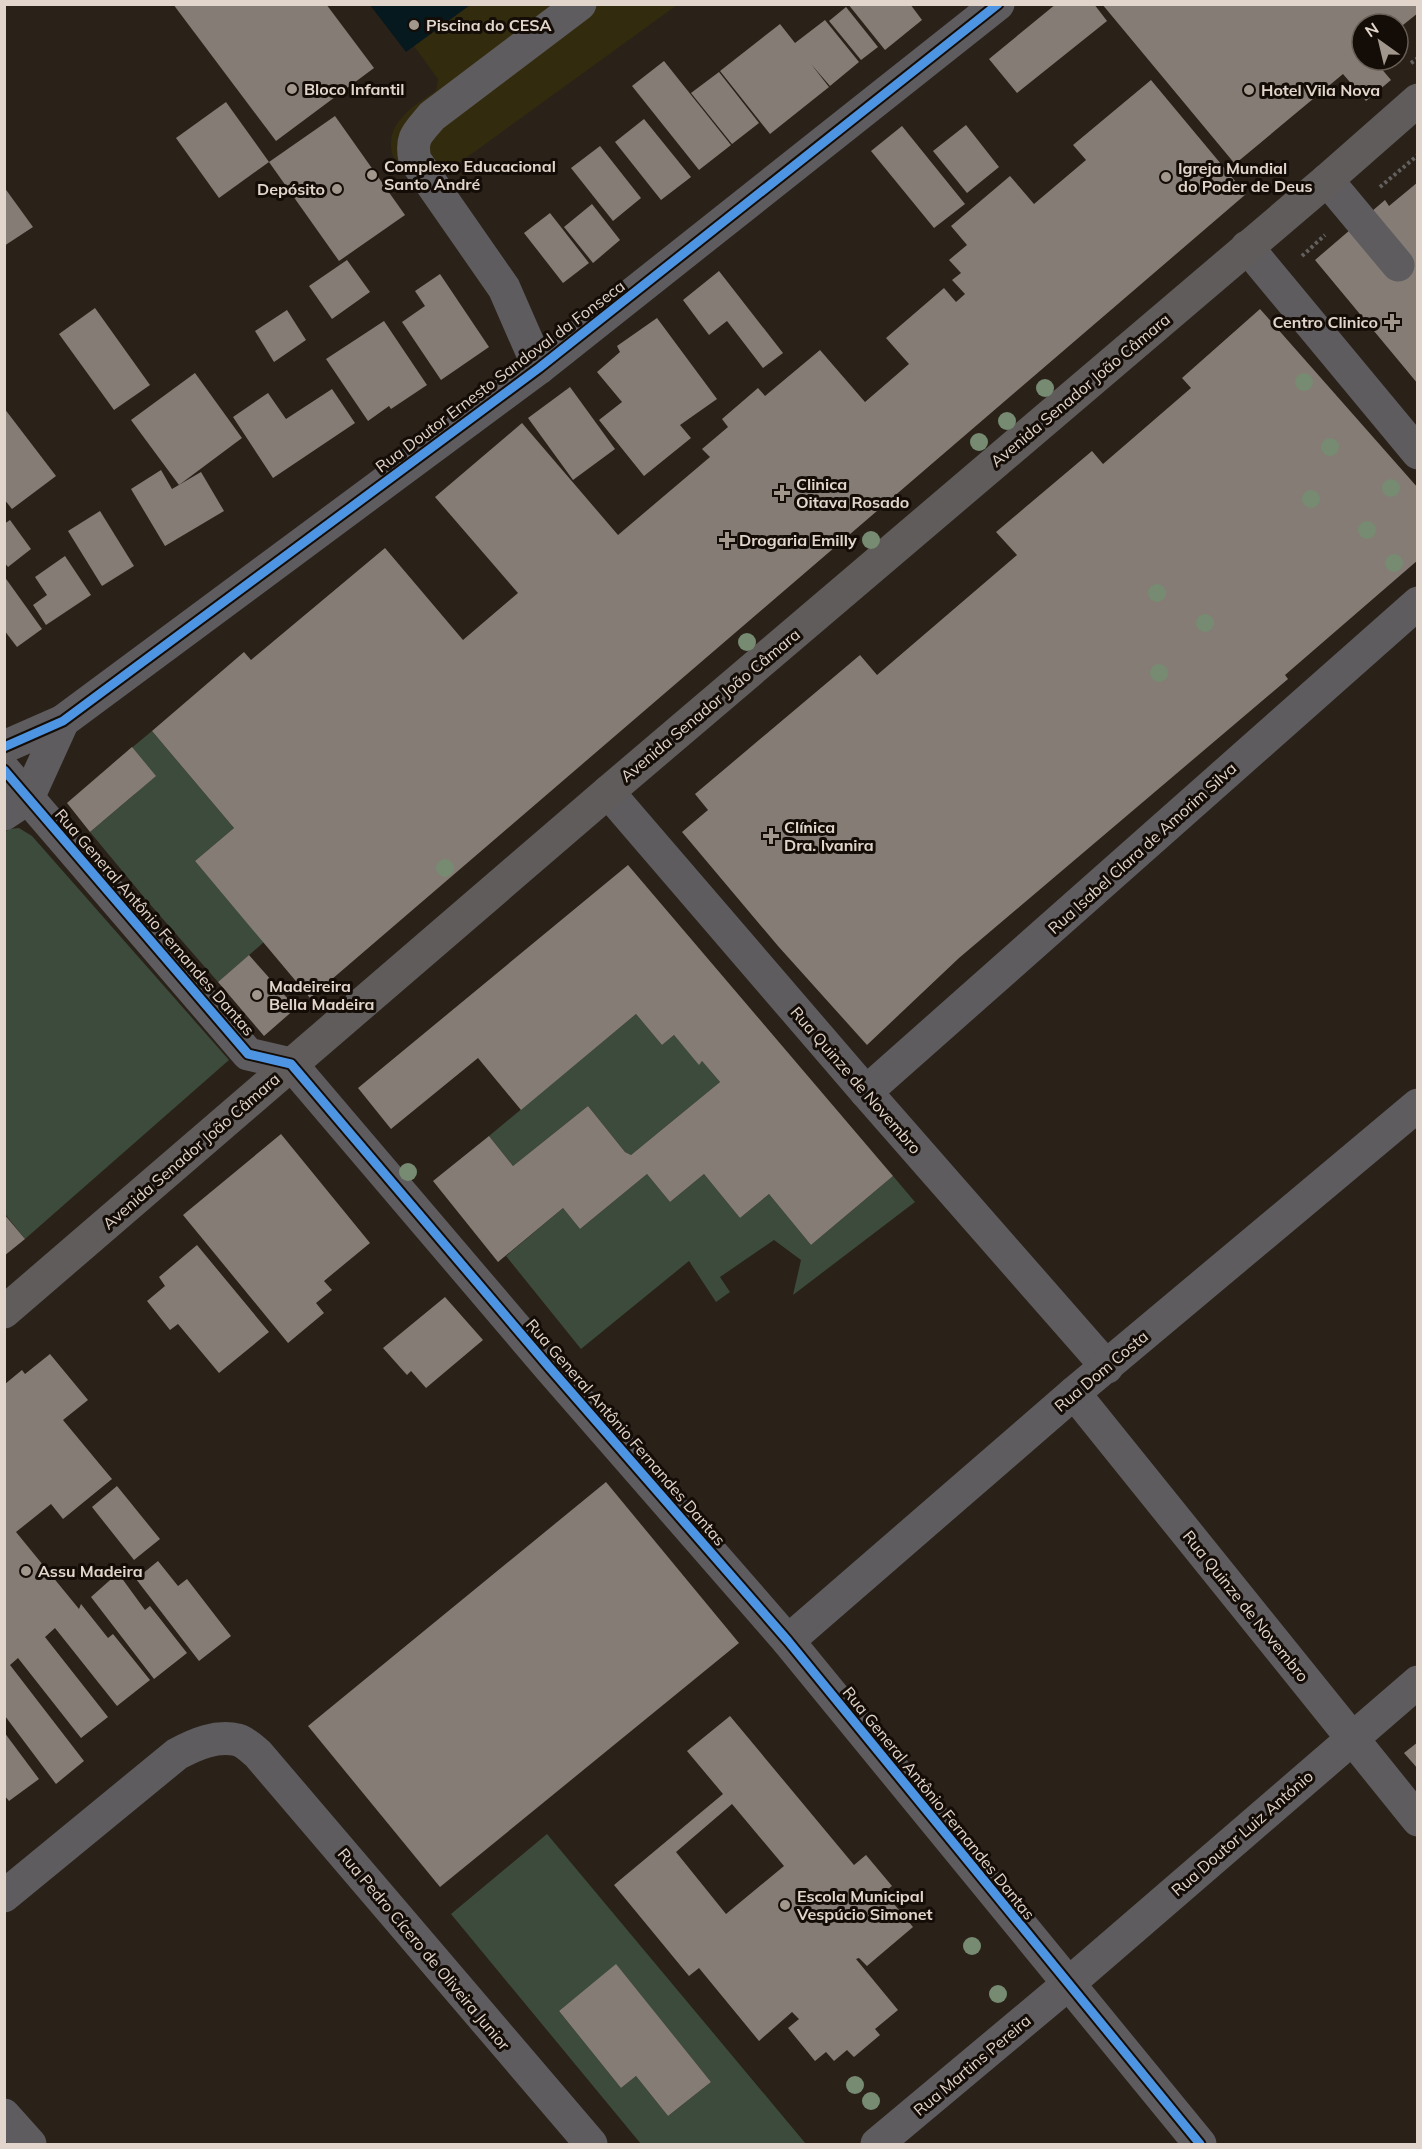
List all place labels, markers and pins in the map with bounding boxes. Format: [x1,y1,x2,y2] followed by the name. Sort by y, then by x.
[426,15,551,35] place label: Piscina do CESA
[407,18,421,32] marker: Piscina do CESA
[304,79,404,99] place label: Bloco Infantil
[1261,80,1380,100] place label: Hotel Vila Nova
[285,82,299,96] marker: Bloco Infantil
[1242,83,1256,97] marker: Hotel Vila Nova
[384,156,556,194] place label: Complexo Educacional Santo André
[1178,158,1312,196] place label: Igreja Mundial do Poder de Deus
[365,168,379,182] marker: Complexo Educacional Santo André
[1159,170,1173,184] marker: Igreja Mundial do Poder de Deus
[257,179,325,199] place label: Depósito
[330,182,344,196] marker: Depósito
[1273,312,1378,332] place label: Centro Clinico
[1383,313,1401,331] marker: Centro Clinico
[796,474,909,512] place label: Clinica Oitava Rosado
[773,484,791,502] marker: Clinica Oitava Rosado
[739,530,857,550] place label: Drogaria Emilly
[720,533,734,547] marker: Drogaria Emilly
[784,817,874,855] place label: Clínica Dra. Ivanira
[762,827,780,845] marker: Clínica Dra. Ivanira
[269,976,374,1014] place label: Madeireira Bella Madeira
[250,988,264,1002] marker: Madeireira Bella Madeira
[38,1561,143,1581] place label: Assu Madeira
[19,1564,33,1578] marker: Assu Madeira
[796,1886,933,1924] place label: Escola Municipal Vespúcio Simonet
[778,1898,792,1912] marker: Escola Municipal Vespúcio Simonet

